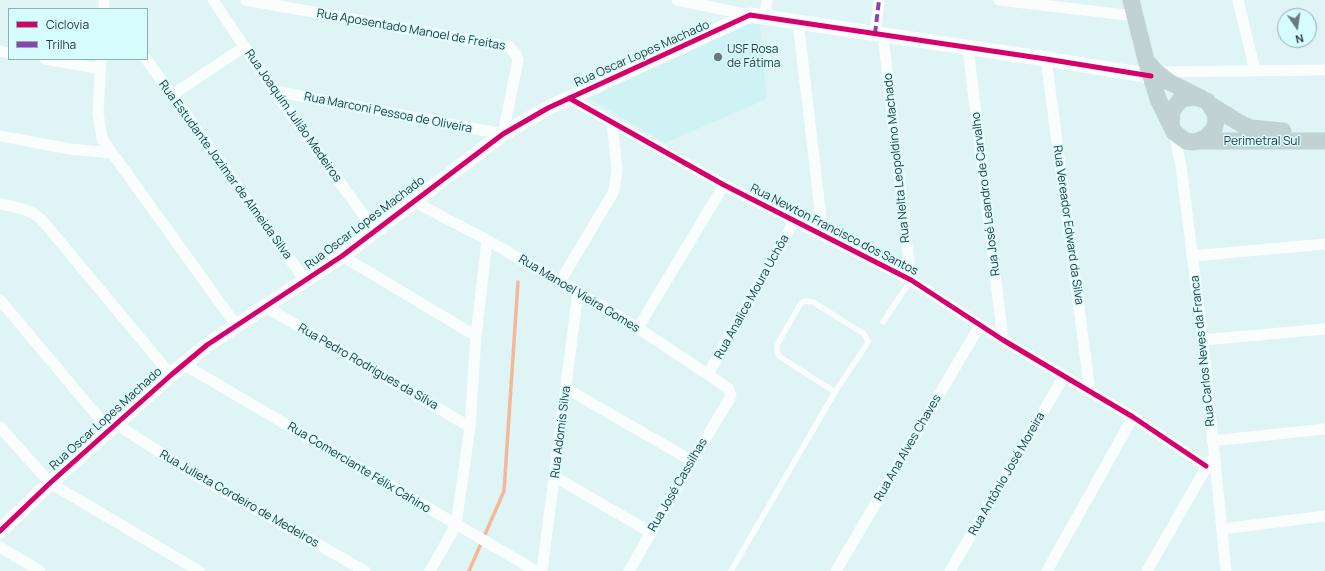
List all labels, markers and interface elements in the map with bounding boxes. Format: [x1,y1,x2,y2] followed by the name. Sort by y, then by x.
[316,6,506,54] street label: Rua Aposentado Manoel de Freitas
[8,8,148,60] legend
[1277,8,1317,48] north arrow
[46,16,89,33] text: Ciclovia
[572,18,712,90] street label: Rua Oscar Lopes Machado
[1294,31,1305,47] text: N
[46,36,76,53] text: Trilha
[727,43,780,71] place label: USF Rosa de Fátima
[242,47,344,185] street label: Rua Joaquim Julião Medeiros
[712,51,724,63] marker: USF Rosa de Fátima
[881,72,913,244] street label: Rua Nelta Leopoldino Machado
[155,78,295,262] street label: Rua Estudante Jozimar de Almeida Silva
[303,90,473,136] street label: Rua Marconi Pessoa de Oliveira
[969,111,1003,277] street label: Rua José Leandro de Carvalho
[1224,135,1300,149] street label: Perimetral Sul
[1050,144,1086,306] street label: Rua Vereador Edward da Silva
[302,173,428,273] street label: Rua Oscar Lopes Machado
[748,181,920,279] street label: Rua Newton Francisco dos Santos
[712,232,792,362] street label: Rua Analice Moura Uchôa
[516,252,642,336] street label: Rua Manoel Vieira Gomes
[1188,275,1218,427] street label: Rua Carlos Neves da Franca
[295,321,441,413] street label: Rua Pedro Rodrigues da Silva
[47,365,165,473] street label: Rua Oscar Lopes Machado
[548,385,574,479] street label: Rua Adomis Silva
[872,392,944,504] street label: Rua Ana Alves Chaves
[966,410,1048,538] street label: Rua Antônio José Moreira
[285,420,433,516] street label: Rua Comerciante Félix Cahino
[645,436,711,534] street label: Rua José Cassilhas
[157,447,321,551] street label: Rua Julieta Cordeiro de Medeiros

